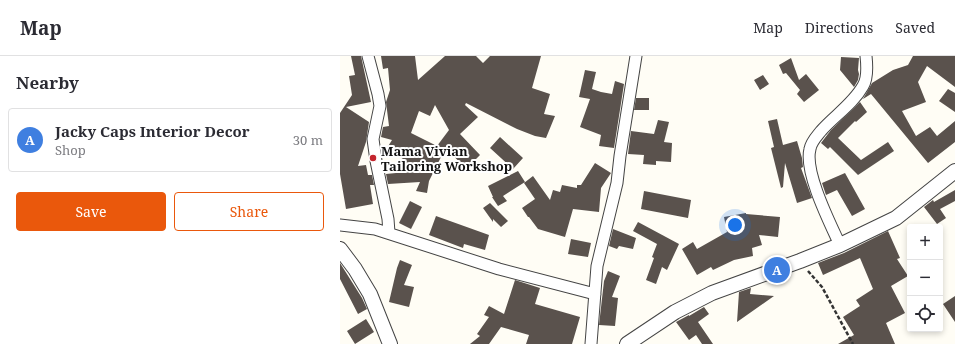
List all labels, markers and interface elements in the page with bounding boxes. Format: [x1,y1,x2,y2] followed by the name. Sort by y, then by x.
[20,15,62,41] text: Map
[753,18,783,37] text: Map
[805,18,873,37] text: Directions
[895,18,935,37] text: Saved
[16,71,79,94] text: Nearby
[55,121,250,141] text: Jacky Caps Interior Decor
[25,131,35,149] text: A
[293,131,323,149] text: 30 m
[55,141,86,159] text: Shop
[381,142,512,175] place label: Mama Vivian Tailoring Workshop
[368,153,378,163] marker: Mama Vivian Tailoring Workshop
[16,192,166,231] button: Save
[174,192,324,231] button: Share
[725,215,745,235] your location
[907,224,943,332] map controls
[907,224,943,260] button: +
[764,255,790,285] pin: A
[907,260,943,296] button: −
[907,296,943,332] button: locate

